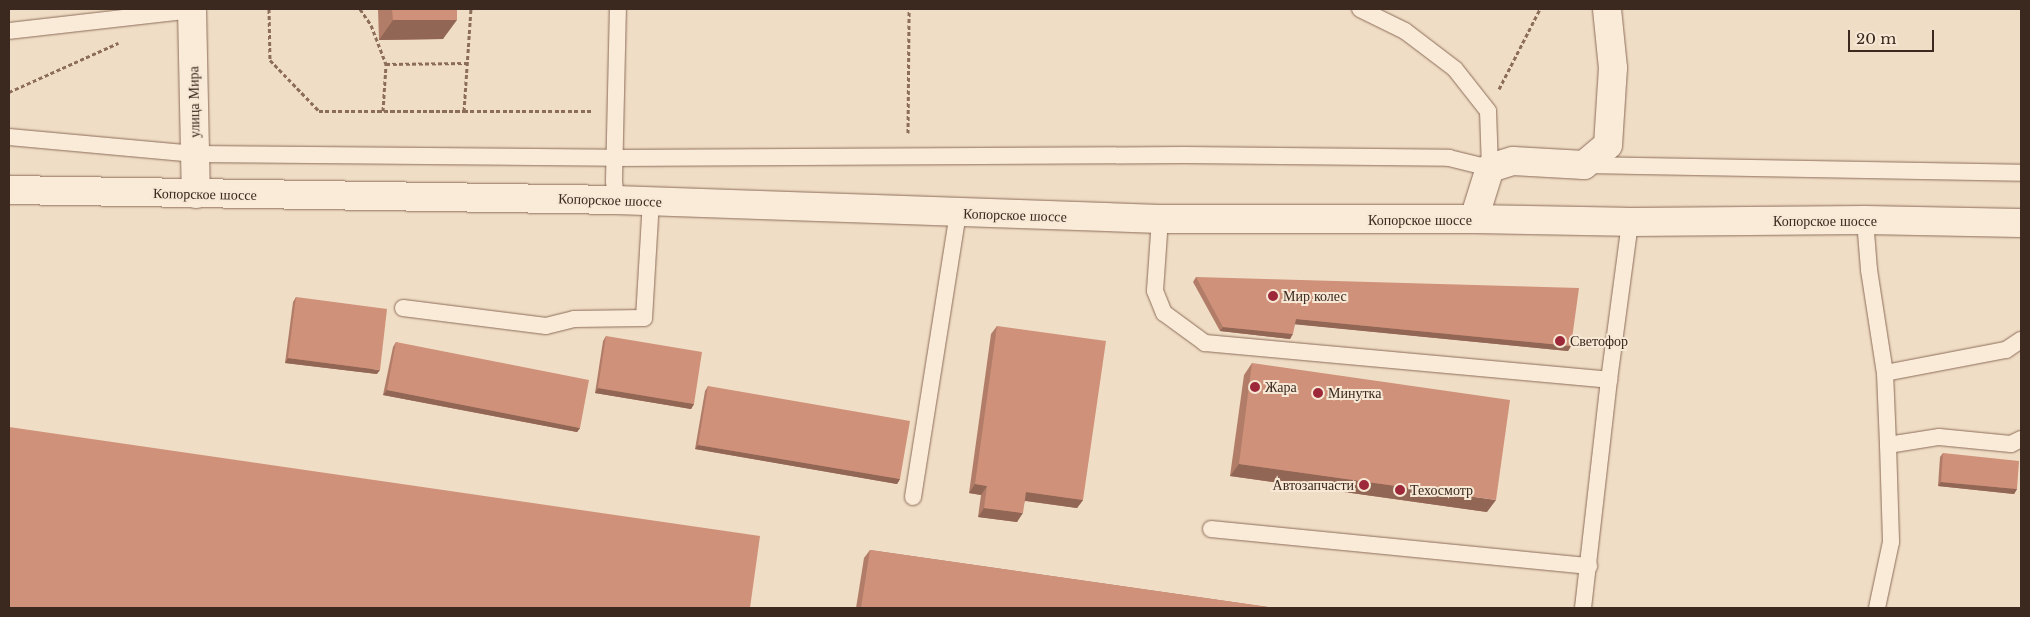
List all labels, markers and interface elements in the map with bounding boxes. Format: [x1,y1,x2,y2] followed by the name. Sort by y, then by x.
[1850,20,1936,52] scale bar
[1856,29,1896,48] text: 20 m
[185,66,203,138] street label: улица Мира
[153,185,257,203] street label: Копорское шоссе
[558,190,662,210] street label: Копорское шоссе
[963,205,1067,225] street label: Копорское шоссе
[1368,212,1472,228] street label: Копорское шоссе
[1773,213,1877,229] street label: Копорское шоссе
[1283,288,1347,304] place label: Мир колес
[1267,290,1279,302] marker: Мир колес
[1570,333,1628,349] place label: Светофор
[1554,335,1566,347] marker: Светофор
[1265,379,1297,395] place label: Жара
[1249,381,1261,393] marker: Жара
[1328,385,1381,401] place label: Минутка
[1312,387,1324,399] marker: Минутка
[1273,477,1354,493] place label: Автозапчасти
[1358,479,1370,491] marker: Автозапчасти
[1410,482,1473,498] place label: Техосмотр
[1394,484,1406,496] marker: Техосмотр

